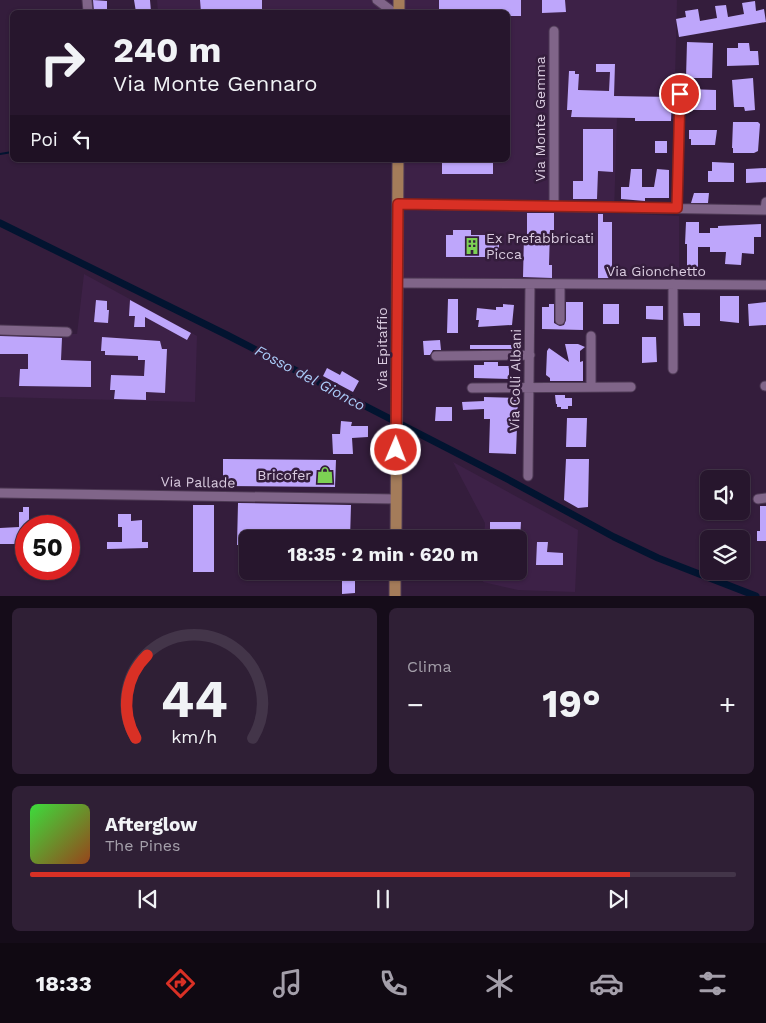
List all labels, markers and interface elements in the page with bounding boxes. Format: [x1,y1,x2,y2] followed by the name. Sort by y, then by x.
[113,29,222,71] text: 240 m
[30,30,95,95] icon: right
[532,56,548,182] street label: Via Monte Gemma
[113,71,317,96] text: Via Monte Gennaro
[659,73,701,115] pin
[666,80,694,108] icon: arrive
[68,125,96,153] icon: left
[30,128,58,151] text: Poi
[486,230,594,262] place label: Ex Prefabbricati Picca
[462,236,482,256] building icon: Ex Prefabbricati Picca
[606,263,706,279] street label: Via Gionchetto
[374,307,390,391] street label: Via Epitaffio
[506,329,524,431] street label: Via Colli Albani
[252,341,368,415] water label: Fosso del Gionco
[369,423,421,475] position arrow
[315,465,335,485] shop icon: Bricofer
[257,467,311,483] place label: Bricofer
[700,470,750,580] map controls
[700,470,750,520] button: sound
[160,473,236,491] street label: Via Pallade
[15,515,80,580] speed limit sign: 50
[700,530,750,580] button: layers
[288,543,478,566] text: 18:35 · 2 min · 620 m
[407,657,451,676] text: Clima
[161,669,228,730] text: 44
[542,682,601,726] text: 19°
[407,688,424,721] text: −
[719,688,736,721] text: +
[171,726,218,747] text: km/h
[105,813,197,836] text: Afterglow
[105,836,181,855] text: The Pines
[134,885,162,913] icon: previous
[369,885,397,913] icon: pause
[604,885,632,913] icon: next
[163,966,198,1001] icon: directions
[270,966,305,1001] icon: music
[376,966,411,1001] icon: phone
[482,966,517,1001] icon: climate
[589,966,624,1001] icon: car
[695,966,730,1001] icon: filters
[36,971,92,996] text: 18:33

